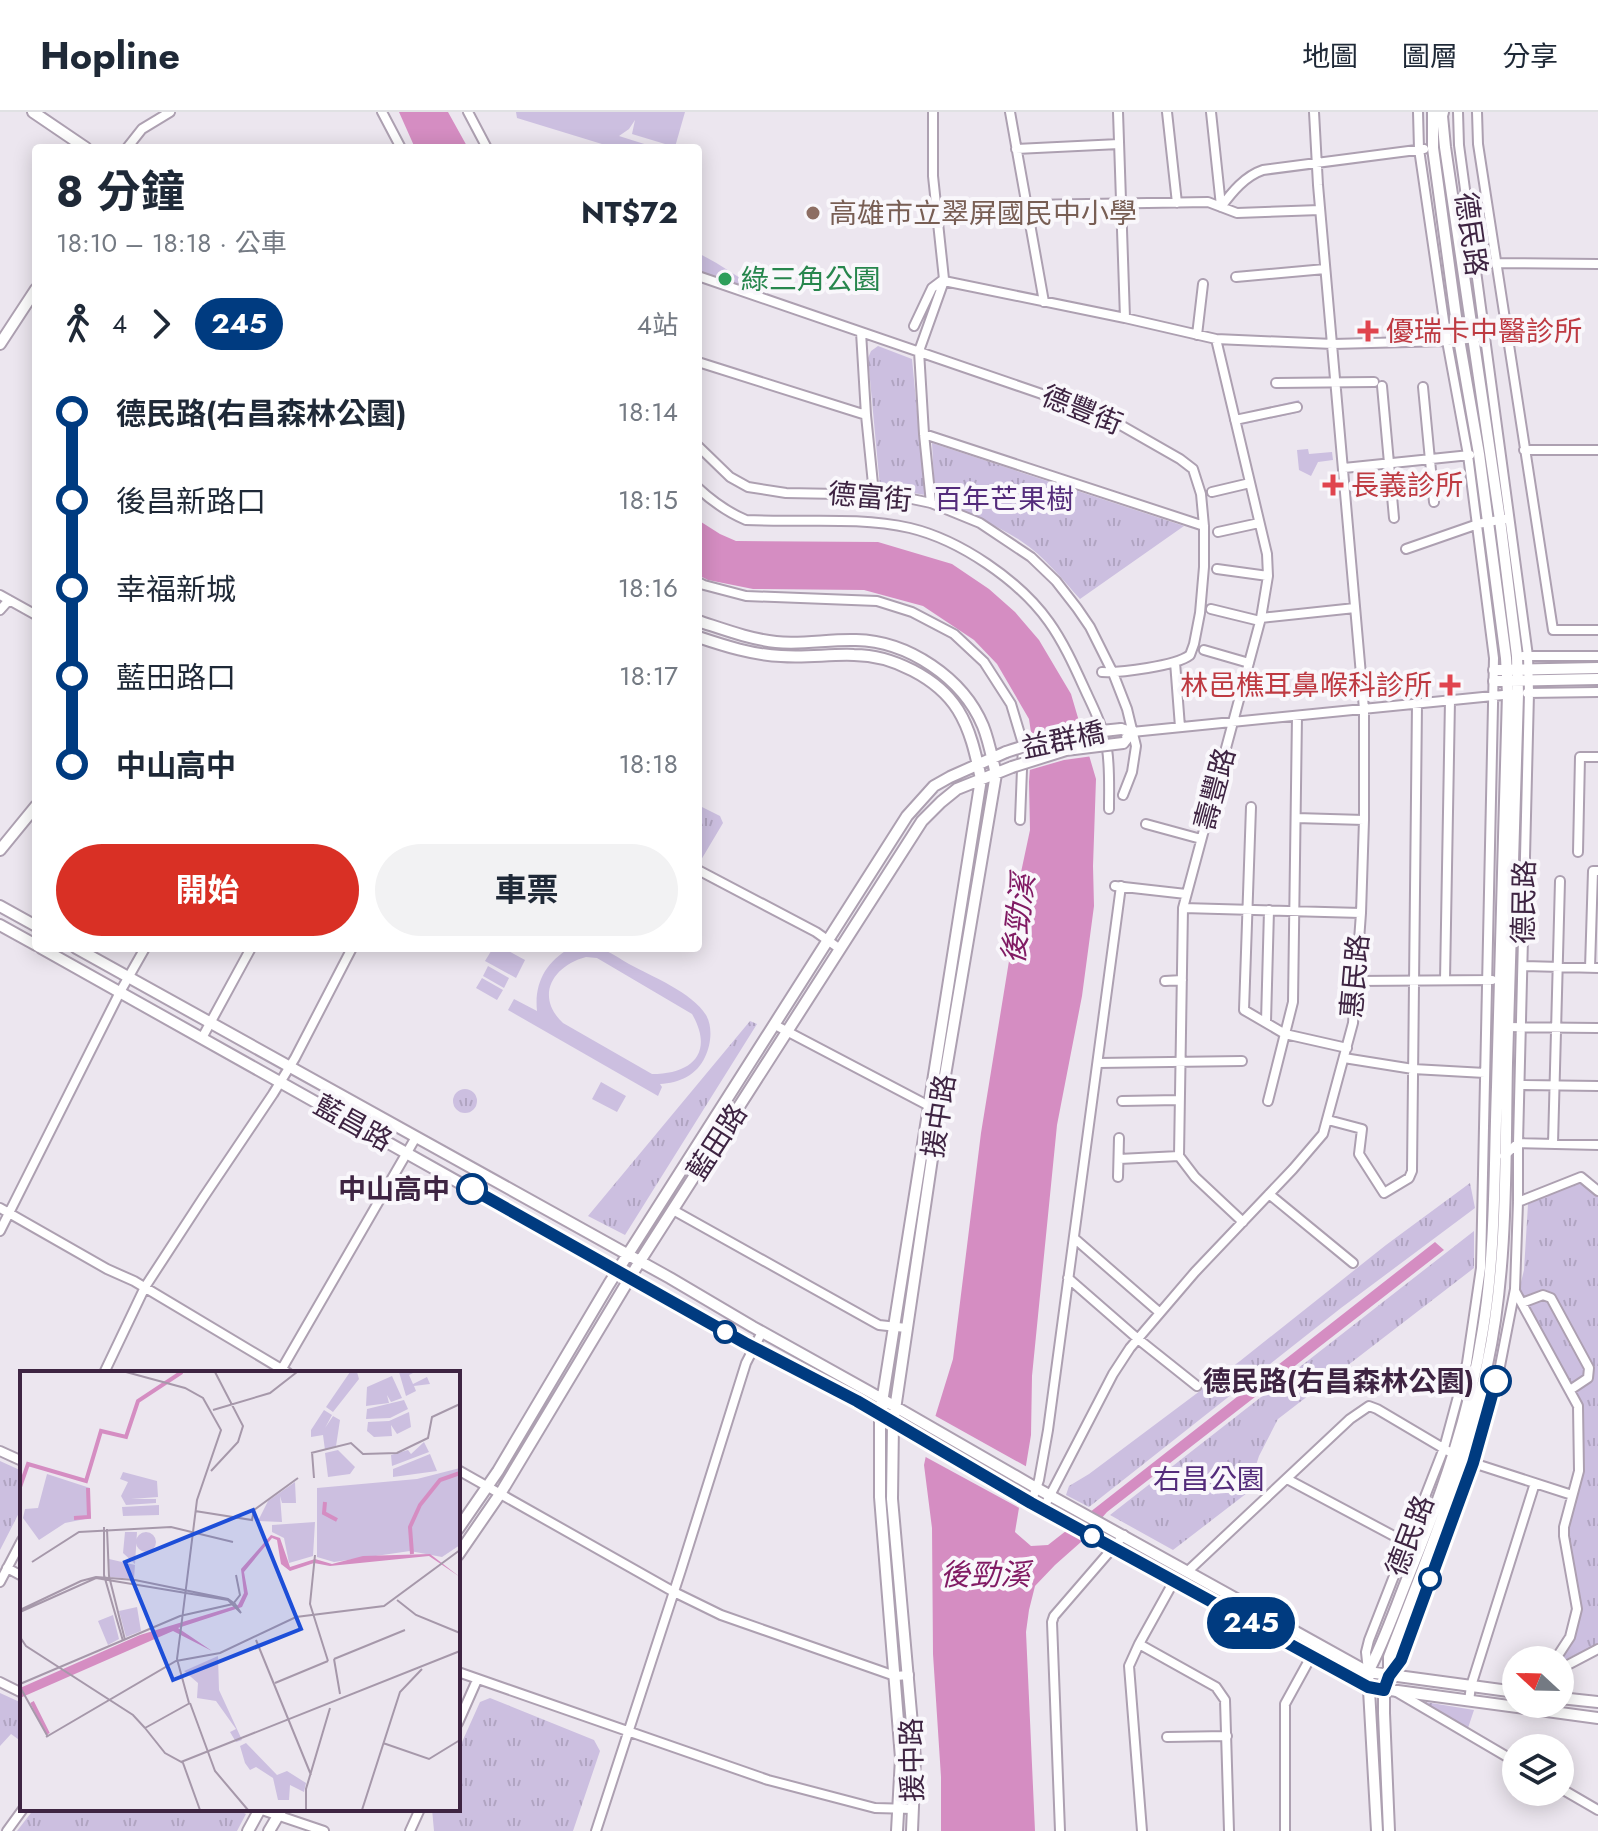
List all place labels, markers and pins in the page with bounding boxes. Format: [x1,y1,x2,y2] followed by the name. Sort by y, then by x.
[829,193,1137,234] place label: 高雄市立翠屏國民中小學
[804,204,822,222] marker: 高雄市立翠屏國民中小學
[741,259,881,300] place label: 綠三角公園
[716,270,734,288] marker: 綠三角公園
[1386,311,1582,352] place label: 優瑞卡中醫診所
[1357,320,1379,342] marker: 優瑞卡中醫診所
[1351,465,1463,506] place label: 長義診所
[1322,474,1344,496] marker: 長義診所
[1180,665,1432,706] place label: 林邑樵耳鼻喉科診所
[1439,674,1461,696] marker: 林邑樵耳鼻喉科診所
[338,1169,450,1210] place label: 中山高中
[457,1174,487,1204] marker: 中山高中
[714,1321,736,1343] unlabelled marker
[1203,1361,1474,1402] place label: 德民路(右昌森林公園)
[1481,1366,1511,1396] marker: 德民路(右昌森林公園)
[1081,1525,1103,1547] unlabelled marker
[1419,1568,1441,1590] unlabelled marker

